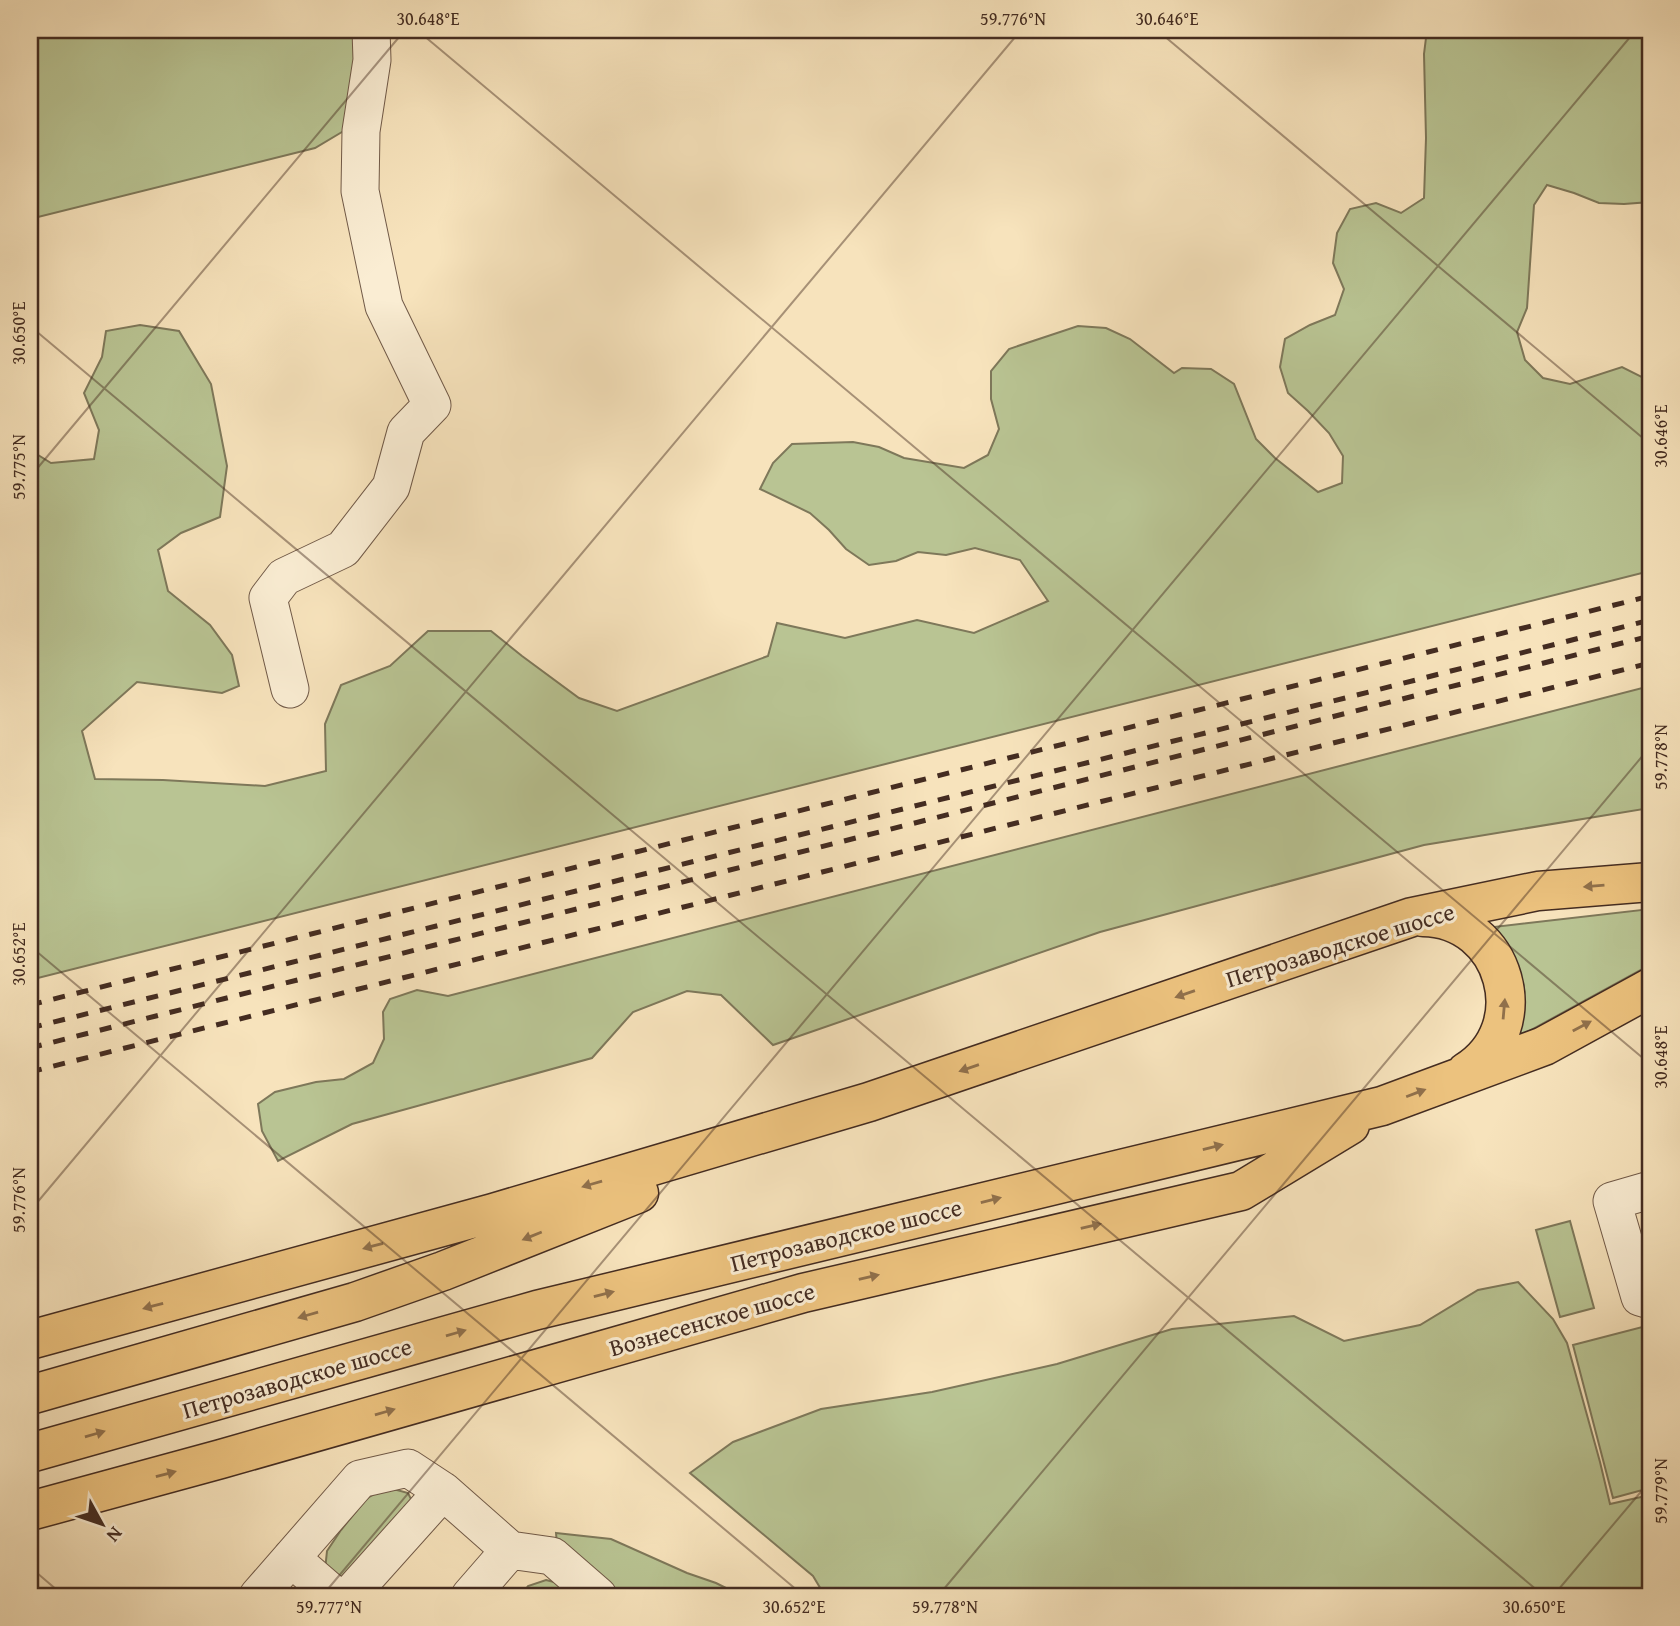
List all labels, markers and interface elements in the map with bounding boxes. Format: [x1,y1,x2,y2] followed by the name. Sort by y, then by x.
[396,5,460,32] text: 30.648°E
[980,5,1046,32] text: 59.776°N
[1135,5,1199,32] text: 30.646°E
[5,301,32,365] text: 30.650°E
[1647,404,1674,468] text: 30.646°E
[5,434,32,500] text: 59.775°N
[1647,724,1674,790] text: 59.778°N
[1583,881,1605,892] one-way arrow
[1221,894,1459,996] street label: Петрозаводское шоссе
[5,922,32,986] text: 30.652°E
[1174,989,1195,1000] one-way arrow
[1499,998,1510,1020] one-way arrow
[1572,1020,1592,1031] one-way arrow
[1647,1025,1674,1089] text: 30.648°E
[959,1063,980,1074] one-way arrow
[1406,1087,1427,1098] one-way arrow
[1202,1141,1224,1152] one-way arrow
[5,1167,32,1233] text: 59.776°N
[581,1179,602,1189] one-way arrow
[727,1189,965,1281] street label: Петрозаводское шоссе
[980,1194,1002,1205] one-way arrow
[1080,1220,1102,1231] one-way arrow
[521,1230,542,1241] one-way arrow
[362,1241,384,1252] one-way arrow
[858,1271,880,1282] one-way arrow
[605,1273,819,1365] street label: Вознесенское шоссе
[593,1288,615,1299] one-way arrow
[142,1301,164,1312] one-way arrow
[297,1310,319,1321] one-way arrow
[446,1327,467,1337] one-way arrow
[178,1328,416,1428] street label: Петрозаводское шоссе
[375,1406,396,1416] one-way arrow
[85,1429,106,1439] one-way arrow
[1647,1458,1674,1524] text: 59.779°N
[156,1468,177,1478] one-way arrow
[66,1490,136,1560] north arrow
[100,1521,130,1549] text: N
[296,1593,362,1620] text: 59.777°N
[762,1593,826,1620] text: 30.652°E
[912,1593,978,1620] text: 59.778°N
[1502,1593,1566,1620] text: 30.650°E

